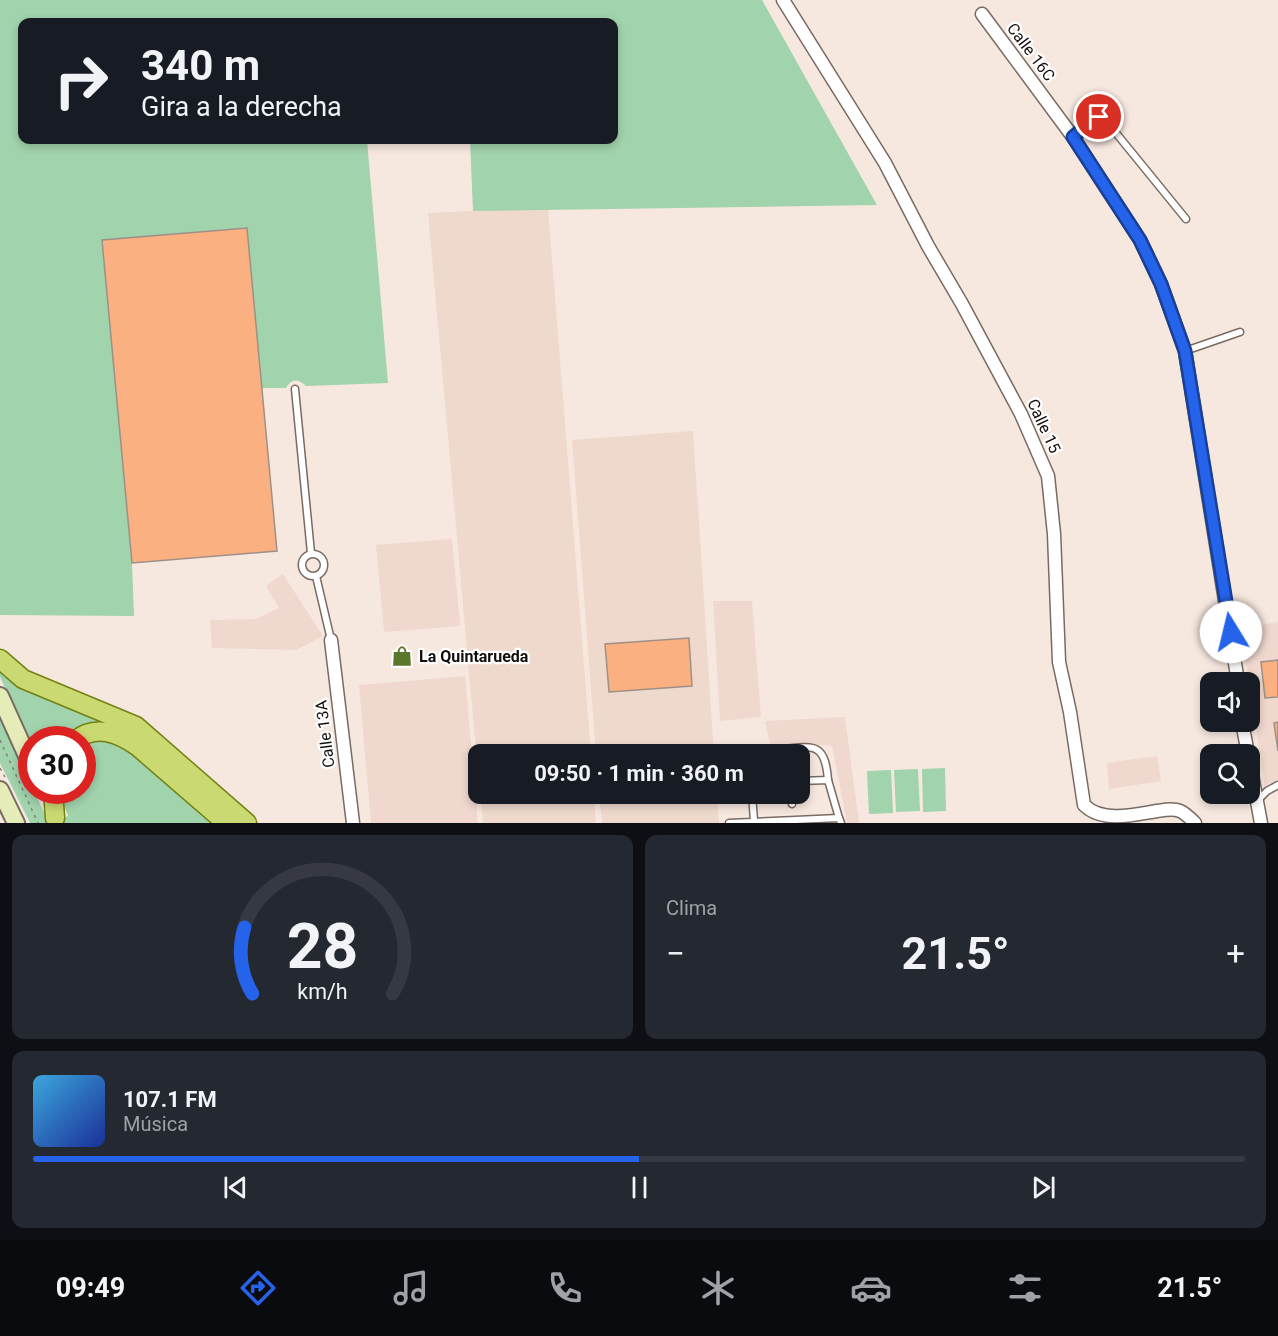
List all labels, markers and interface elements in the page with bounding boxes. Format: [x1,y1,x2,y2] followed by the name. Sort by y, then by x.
[1003,19,1059,85] street label: Calle 16C
[141,41,260,90] text: 340 m
[42,42,120,120] icon: right
[141,91,342,123] text: Gira a la derecha
[1073,91,1124,142] pin
[1082,100,1115,133] icon: arrive
[1023,396,1065,456] street label: Calle 15
[1199,600,1263,664] position arrow
[390,644,414,668] shop icon: La Quintarueda
[419,647,529,666] place label: La Quintarueda
[1200,672,1260,804] map controls
[1200,672,1260,732] button: sound
[311,699,339,769] street label: Calle 13A
[18,726,96,804] speed limit sign: 30
[1200,744,1260,804] button: search
[534,761,744,786] text: 09:50 · 1 min · 360 m
[666,896,717,920] text: Clima
[287,910,358,983] text: 28
[902,927,1010,980] text: 21.5°
[666,934,685,973] text: −
[1226,934,1245,973] text: +
[297,979,348,1004] text: km/h
[123,1087,217,1112] text: 107.1 FM
[123,1112,188,1136] text: Música
[219,1171,252,1204] icon: previous
[623,1171,656,1204] icon: pause
[1027,1171,1060,1204] icon: next
[237,1267,279,1309] icon: directions
[390,1267,432,1309] icon: music
[544,1267,586,1309] icon: phone
[697,1267,739,1309] icon: climate
[850,1267,892,1309] icon: car
[1004,1267,1046,1309] icon: filters
[56,1272,125,1304] text: 09:49
[1157,1272,1222,1304] text: 21.5°

